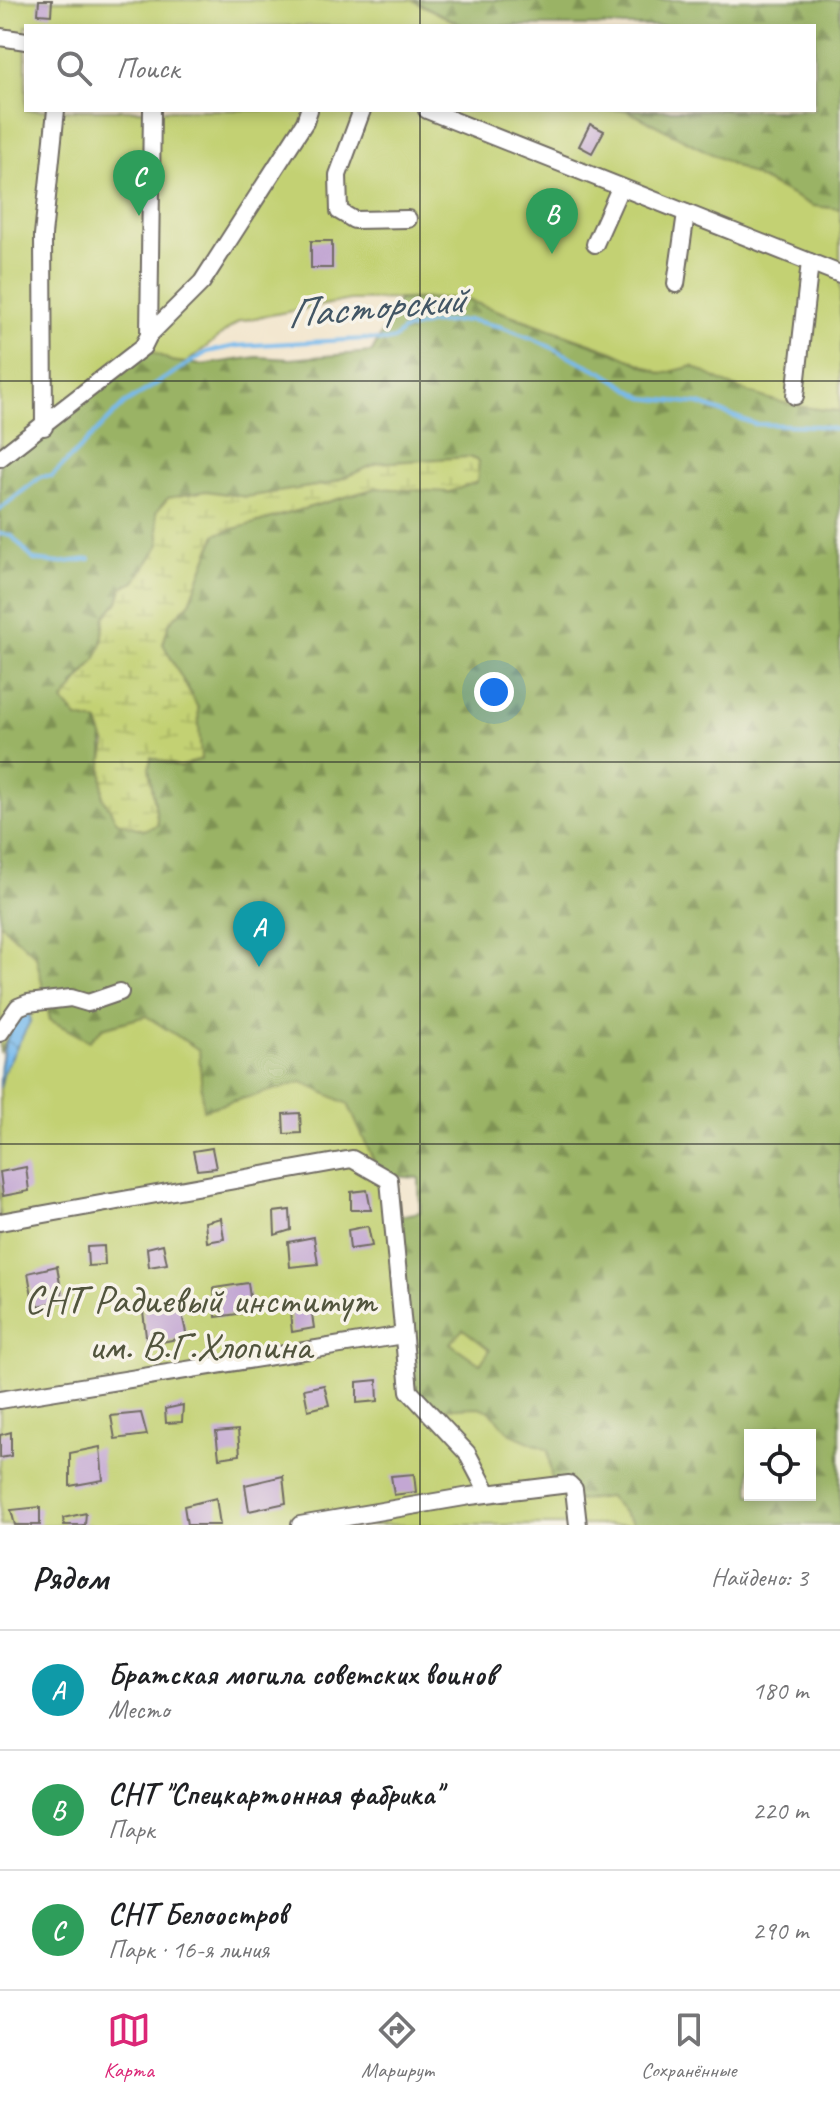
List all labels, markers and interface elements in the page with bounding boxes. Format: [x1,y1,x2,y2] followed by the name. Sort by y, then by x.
[24,24,816,112] search box
[52,46,96,90] icon: search
[116,49,179,87] text: Поиск
[113,150,165,216] pin: C
[526,188,578,254] pin: B
[284,272,473,341] water label: Пасторский
[474,672,514,712] your location
[233,901,285,967] pin: A
[24,1275,379,1371] park label: СНТ Радиевый институт им. В.Г.Хлопина
[744,1429,816,1501] map controls
[744,1429,816,1501] button: locate
[32,1556,108,1599] text: Рядом
[711,1561,808,1594] text: Найдено: 3
[108,1655,496,1693] text: Братская могила советских воинов
[51,1674,65,1707] text: A
[752,1674,808,1707] text: 180 m
[108,1693,170,1726] text: Место
[108,1775,442,1813] text: СНТ "Спецкартонная фабрика"
[51,1794,65,1827] text: B
[752,1794,808,1827] text: 220 m
[108,1813,154,1846] text: Парк
[108,1895,287,1933] text: СНТ Белоостров
[52,1914,64,1947] text: C
[752,1914,808,1947] text: 290 m
[108,1933,269,1966] text: Парк · 16-я линия
[104,2008,154,2084] tab: Карта
[361,2008,434,2084] tab: Маршрут
[641,2008,736,2084] tab: Сохранённые

